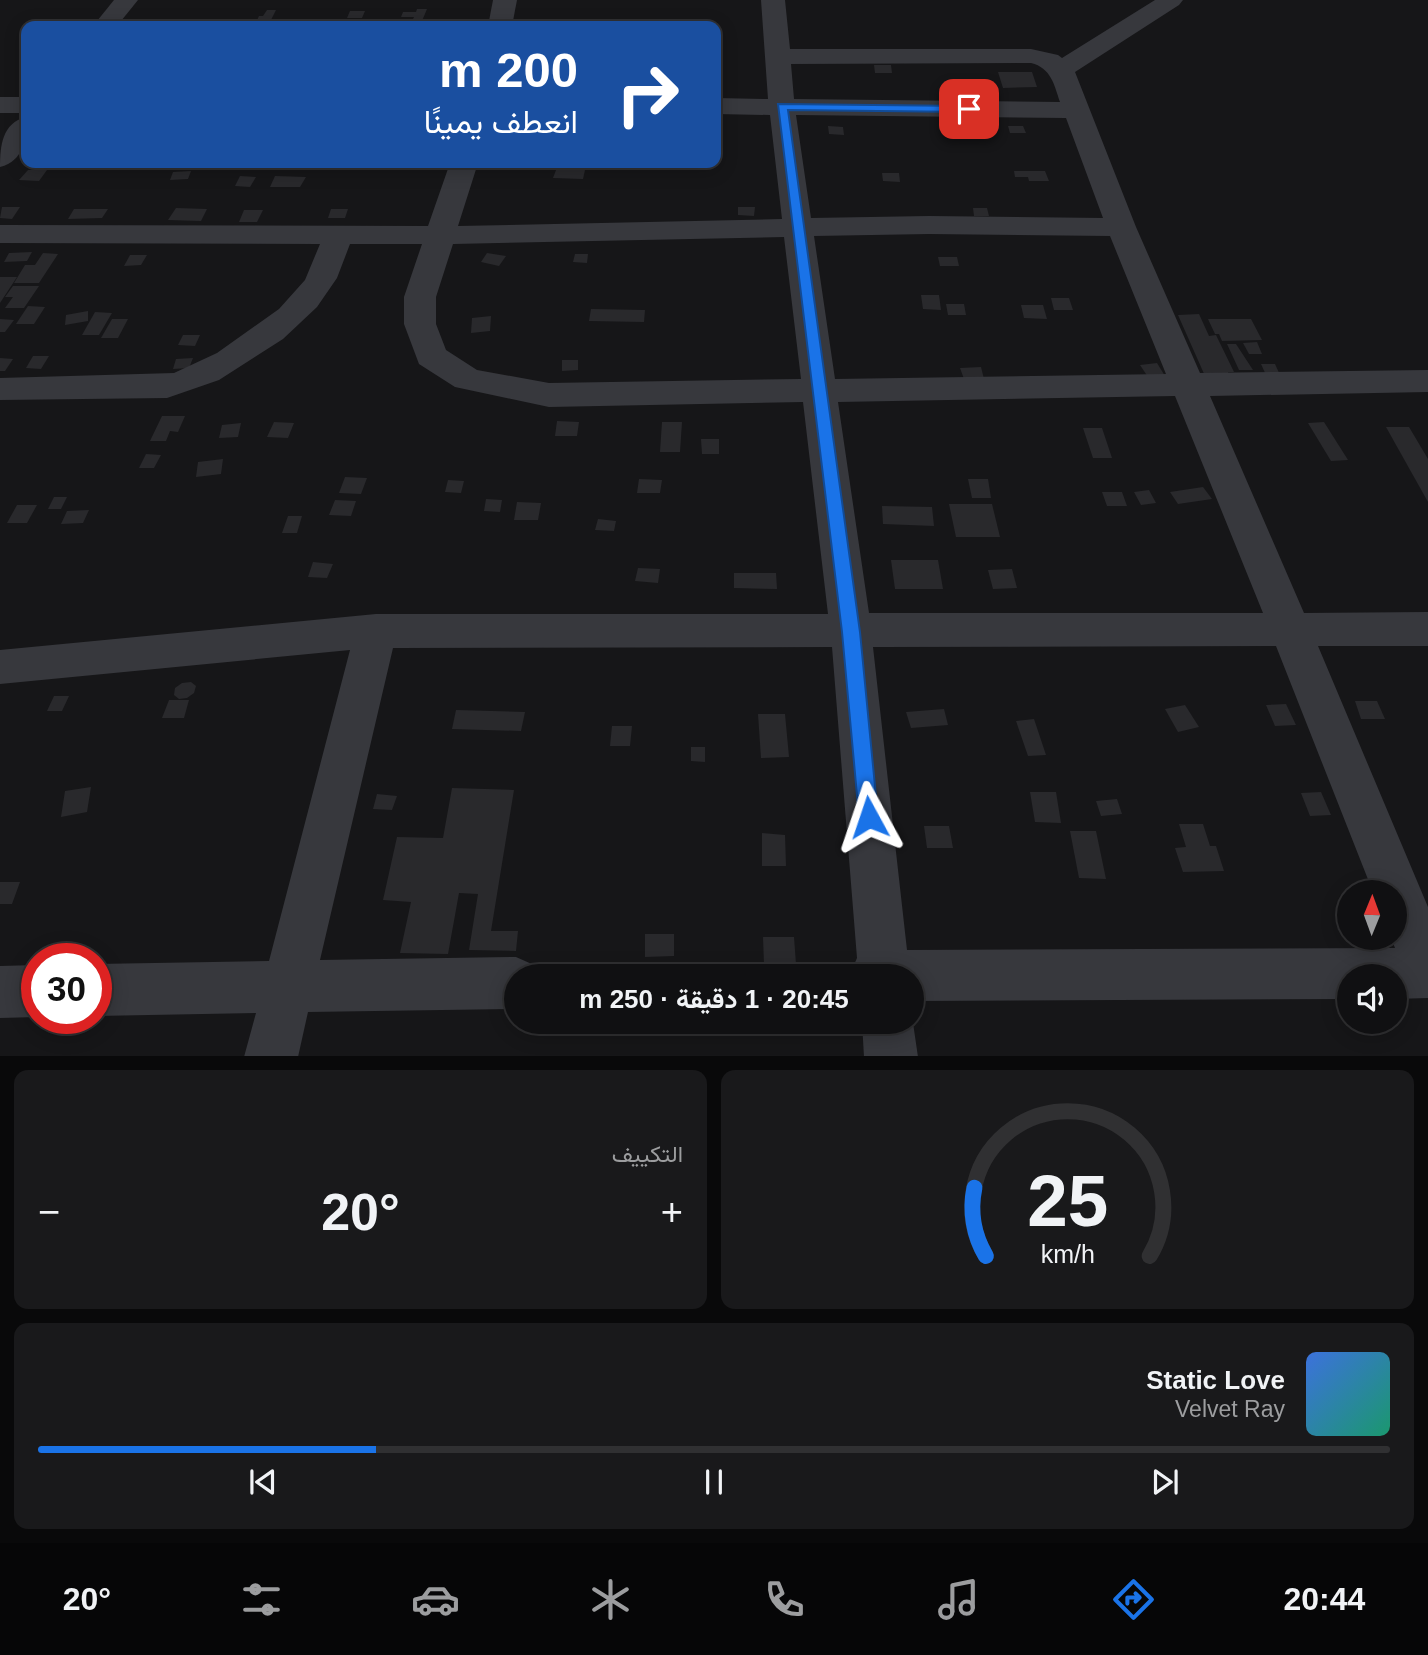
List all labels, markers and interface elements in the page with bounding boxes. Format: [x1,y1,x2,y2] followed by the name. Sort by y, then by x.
[439,43,578,97] text: 200 m
[602,49,693,140] icon: right
[939,79,999,139] pin
[950,90,988,128] icon: arrive
[424,104,578,140] text: انعطف يمينًا
[832,780,906,854] position arrow
[1337,880,1407,950] north arrow
[1337,880,1407,1034] map controls
[21,943,112,1034] speed limit sign: 30
[1337,964,1407,1034] button: sound
[579,984,849,1014] text: 20:45 · 1 دقيقة · 250 m
[612,1141,683,1167] text: التكييف
[1027,1160,1108,1241] text: 25
[321,1183,400,1241] text: 20°
[38,1191,60,1233] text: −
[661,1191,683,1233] text: +
[1040,1239,1095,1267] text: km/h
[1146,1365,1285,1395] text: Static Love
[1175,1396,1285,1422] text: Velvet Ray
[244,1463,282,1501] icon: previous
[695,1463,733,1501] icon: pause
[1146,1463,1184,1501] icon: next
[237,1575,286,1624] icon: filters
[411,1575,460,1624] icon: car
[586,1575,635,1624] icon: climate
[760,1575,809,1624] icon: phone
[934,1575,983,1624] icon: music
[1109,1575,1158,1624] icon: directions
[63,1581,111,1617] text: 20°
[1283,1581,1365,1617] text: 20:44

